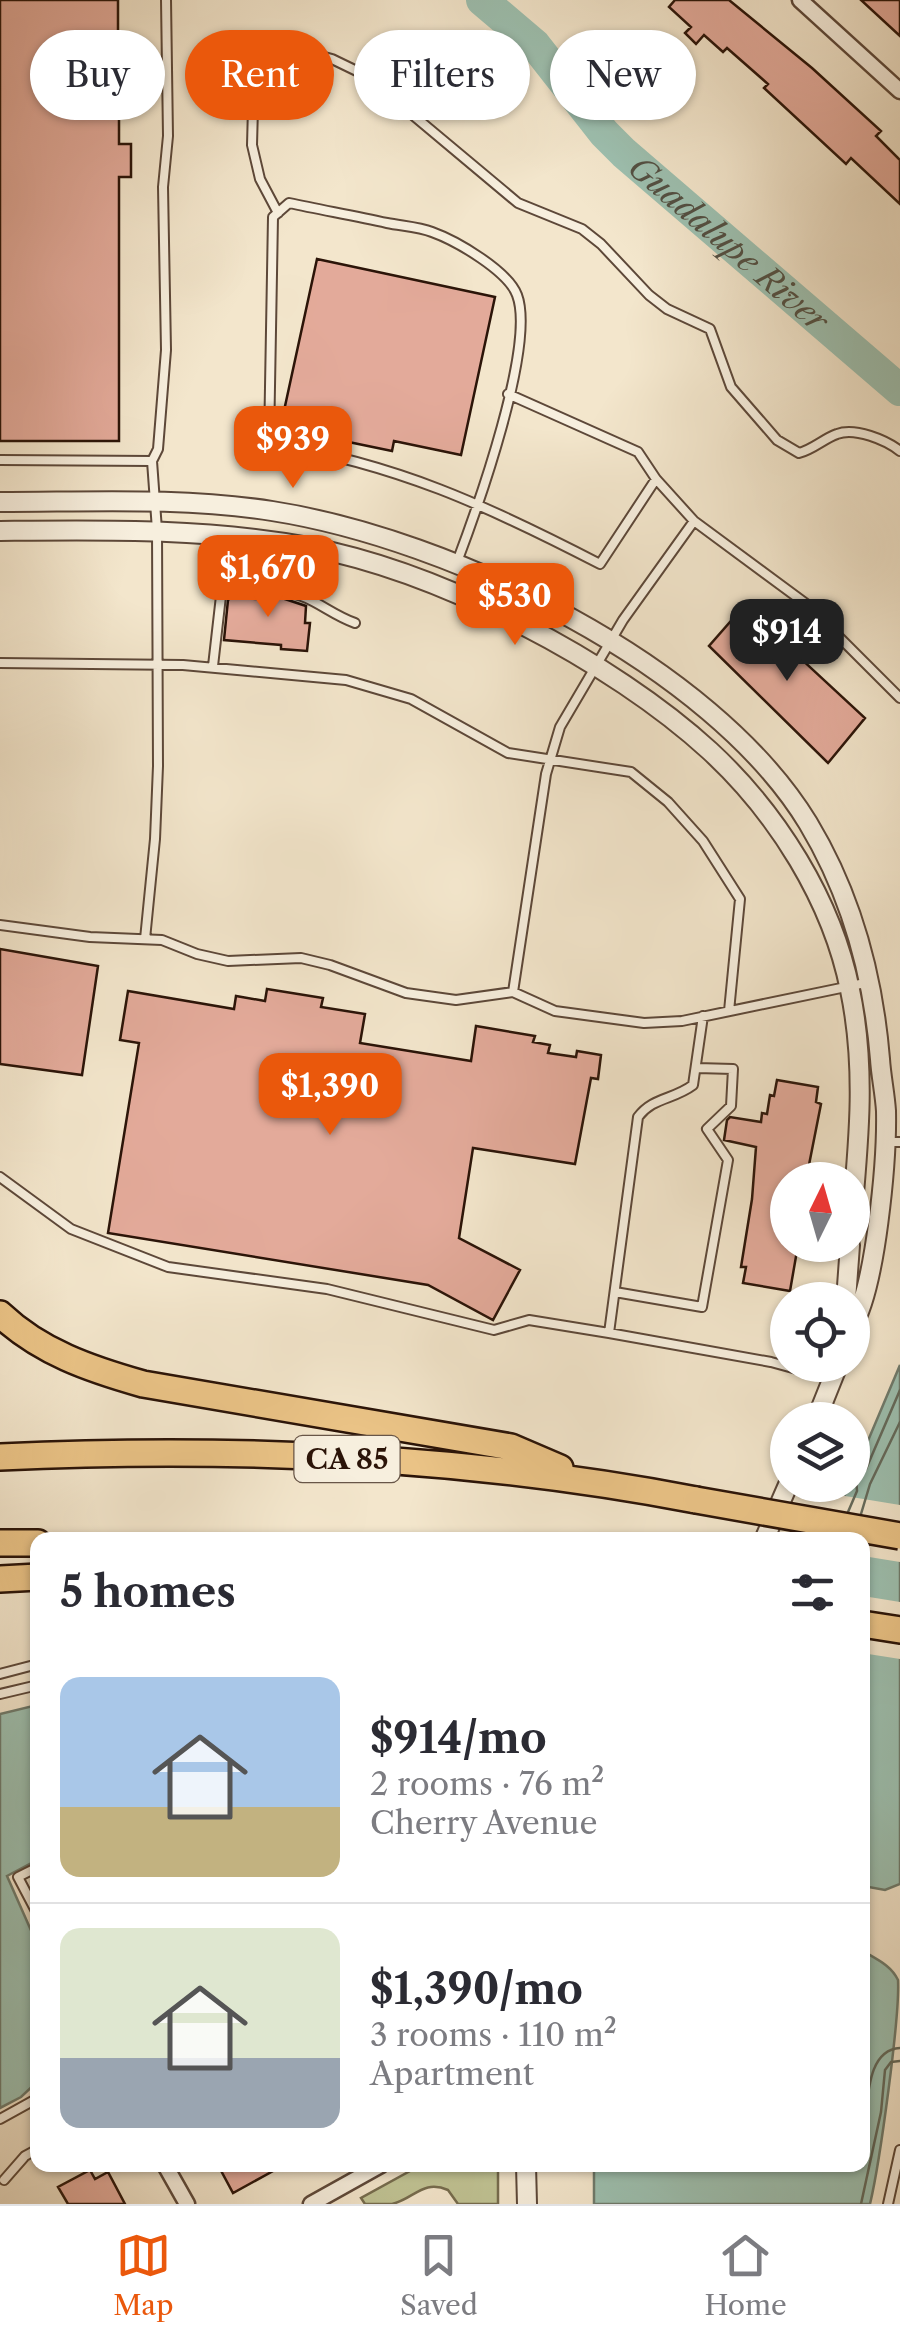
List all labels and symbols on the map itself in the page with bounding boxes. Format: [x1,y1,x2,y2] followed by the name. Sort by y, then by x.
[621,147,838,341] water label: Guadalupe River
[234,406,352,491] pin: $939
[187,535,349,620] pin: $1,670
[456,563,574,648] pin: $530
[728,599,846,684] pin: $914
[249,1053,411,1138] pin: $1,390
[770,1162,870,1262] north arrow
[294,1436,400,1482] road number: CA 85

